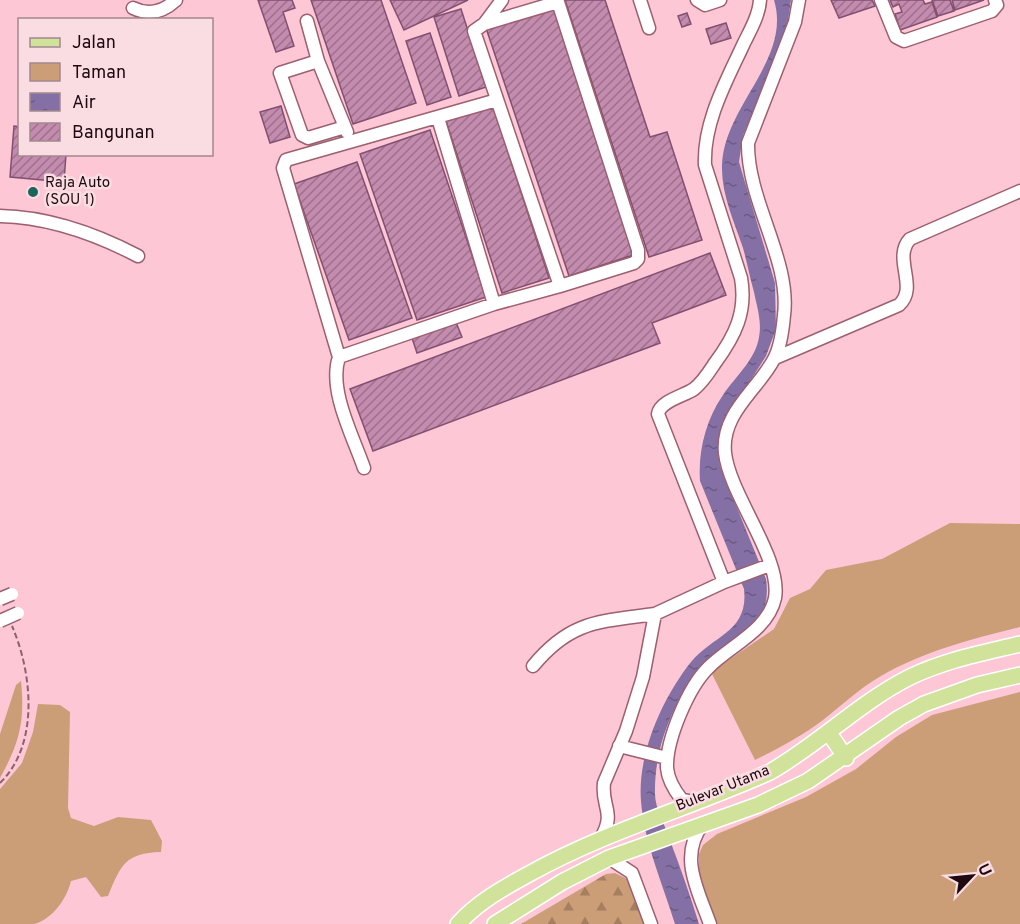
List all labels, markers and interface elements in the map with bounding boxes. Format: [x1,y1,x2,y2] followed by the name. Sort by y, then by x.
[18,18,213,156] legend
[72,32,116,55] text: Jalan
[72,62,126,85] text: Taman
[72,92,96,115] text: Air
[72,122,155,145] text: Bangunan
[45,174,110,210] place label: Raja Auto (SOU 1)
[26,185,40,199] marker: Raja Auto (SOU 1)
[673,762,773,816] street label: Bulevar Utama
[942,846,1002,906] north arrow
[972,861,995,880] text: U

